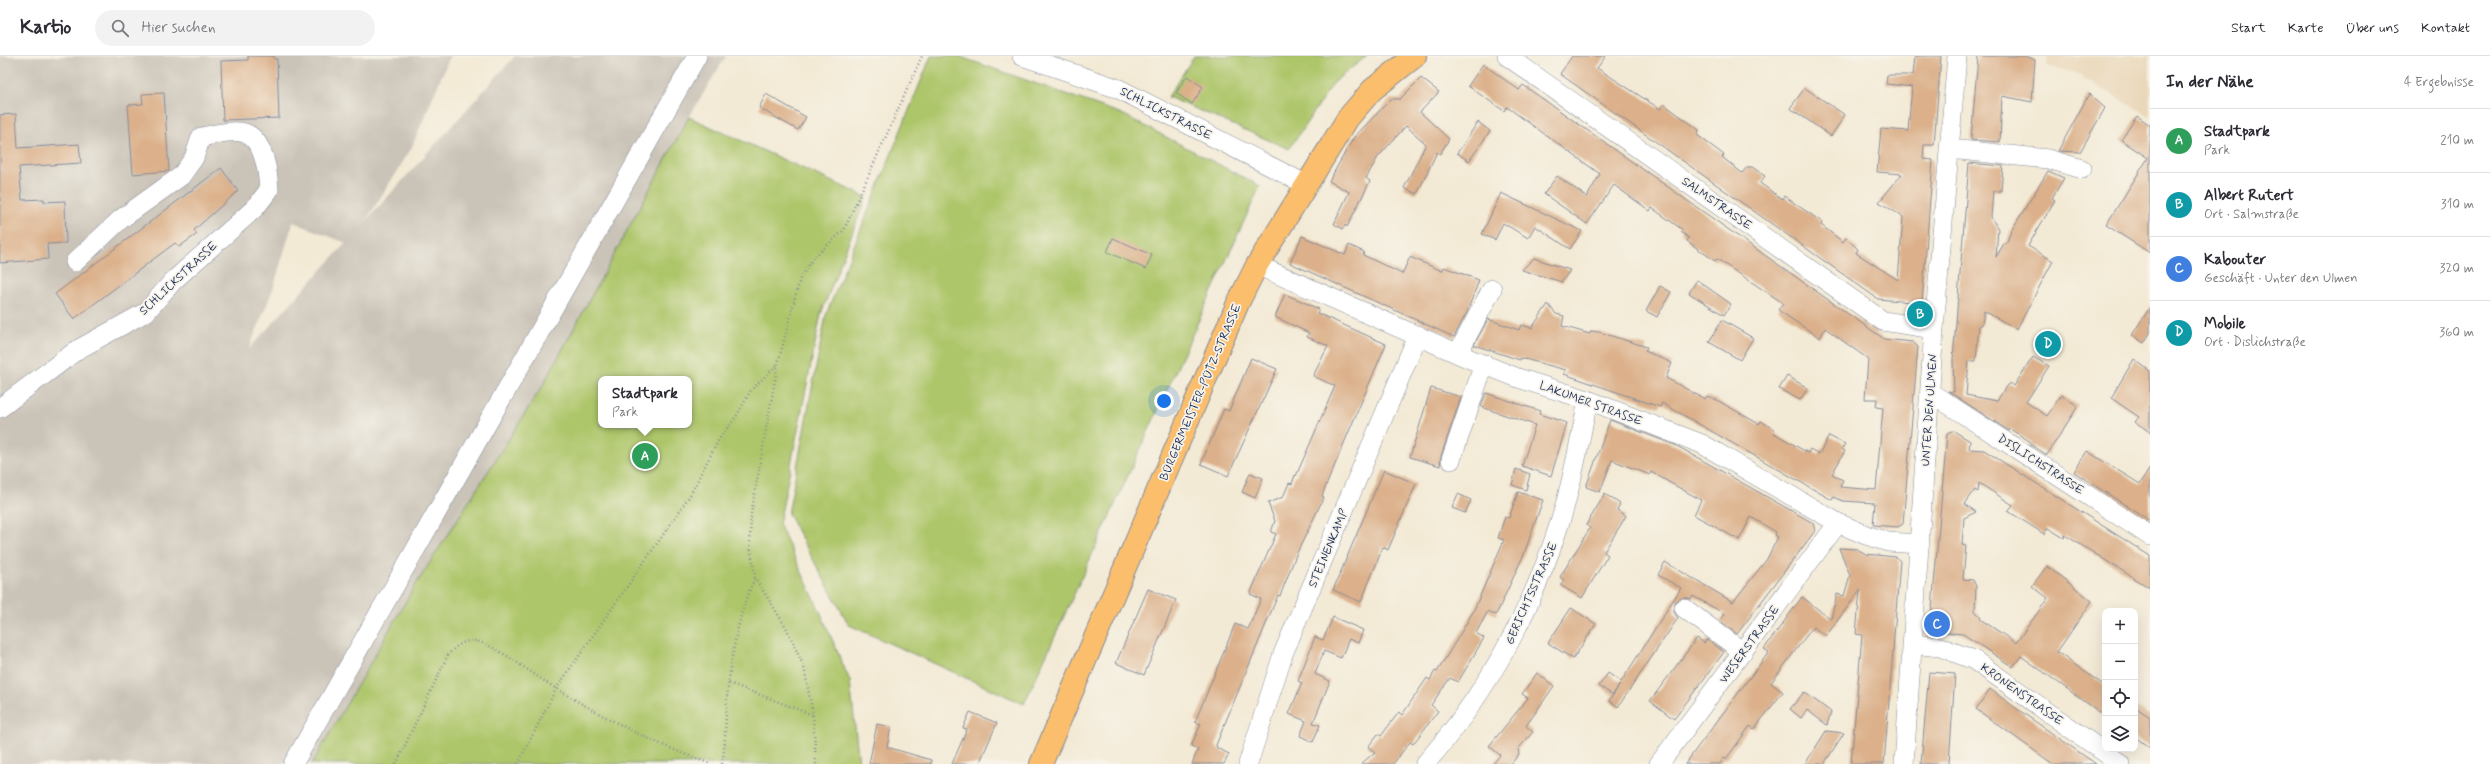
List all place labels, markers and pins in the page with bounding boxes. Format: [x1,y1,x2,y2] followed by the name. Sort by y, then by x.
[1907,299,1933,329] pin: B
[2035,329,2061,359] pin: D
[632,441,658,471] pin: A
[1924,609,1950,639] pin: C

